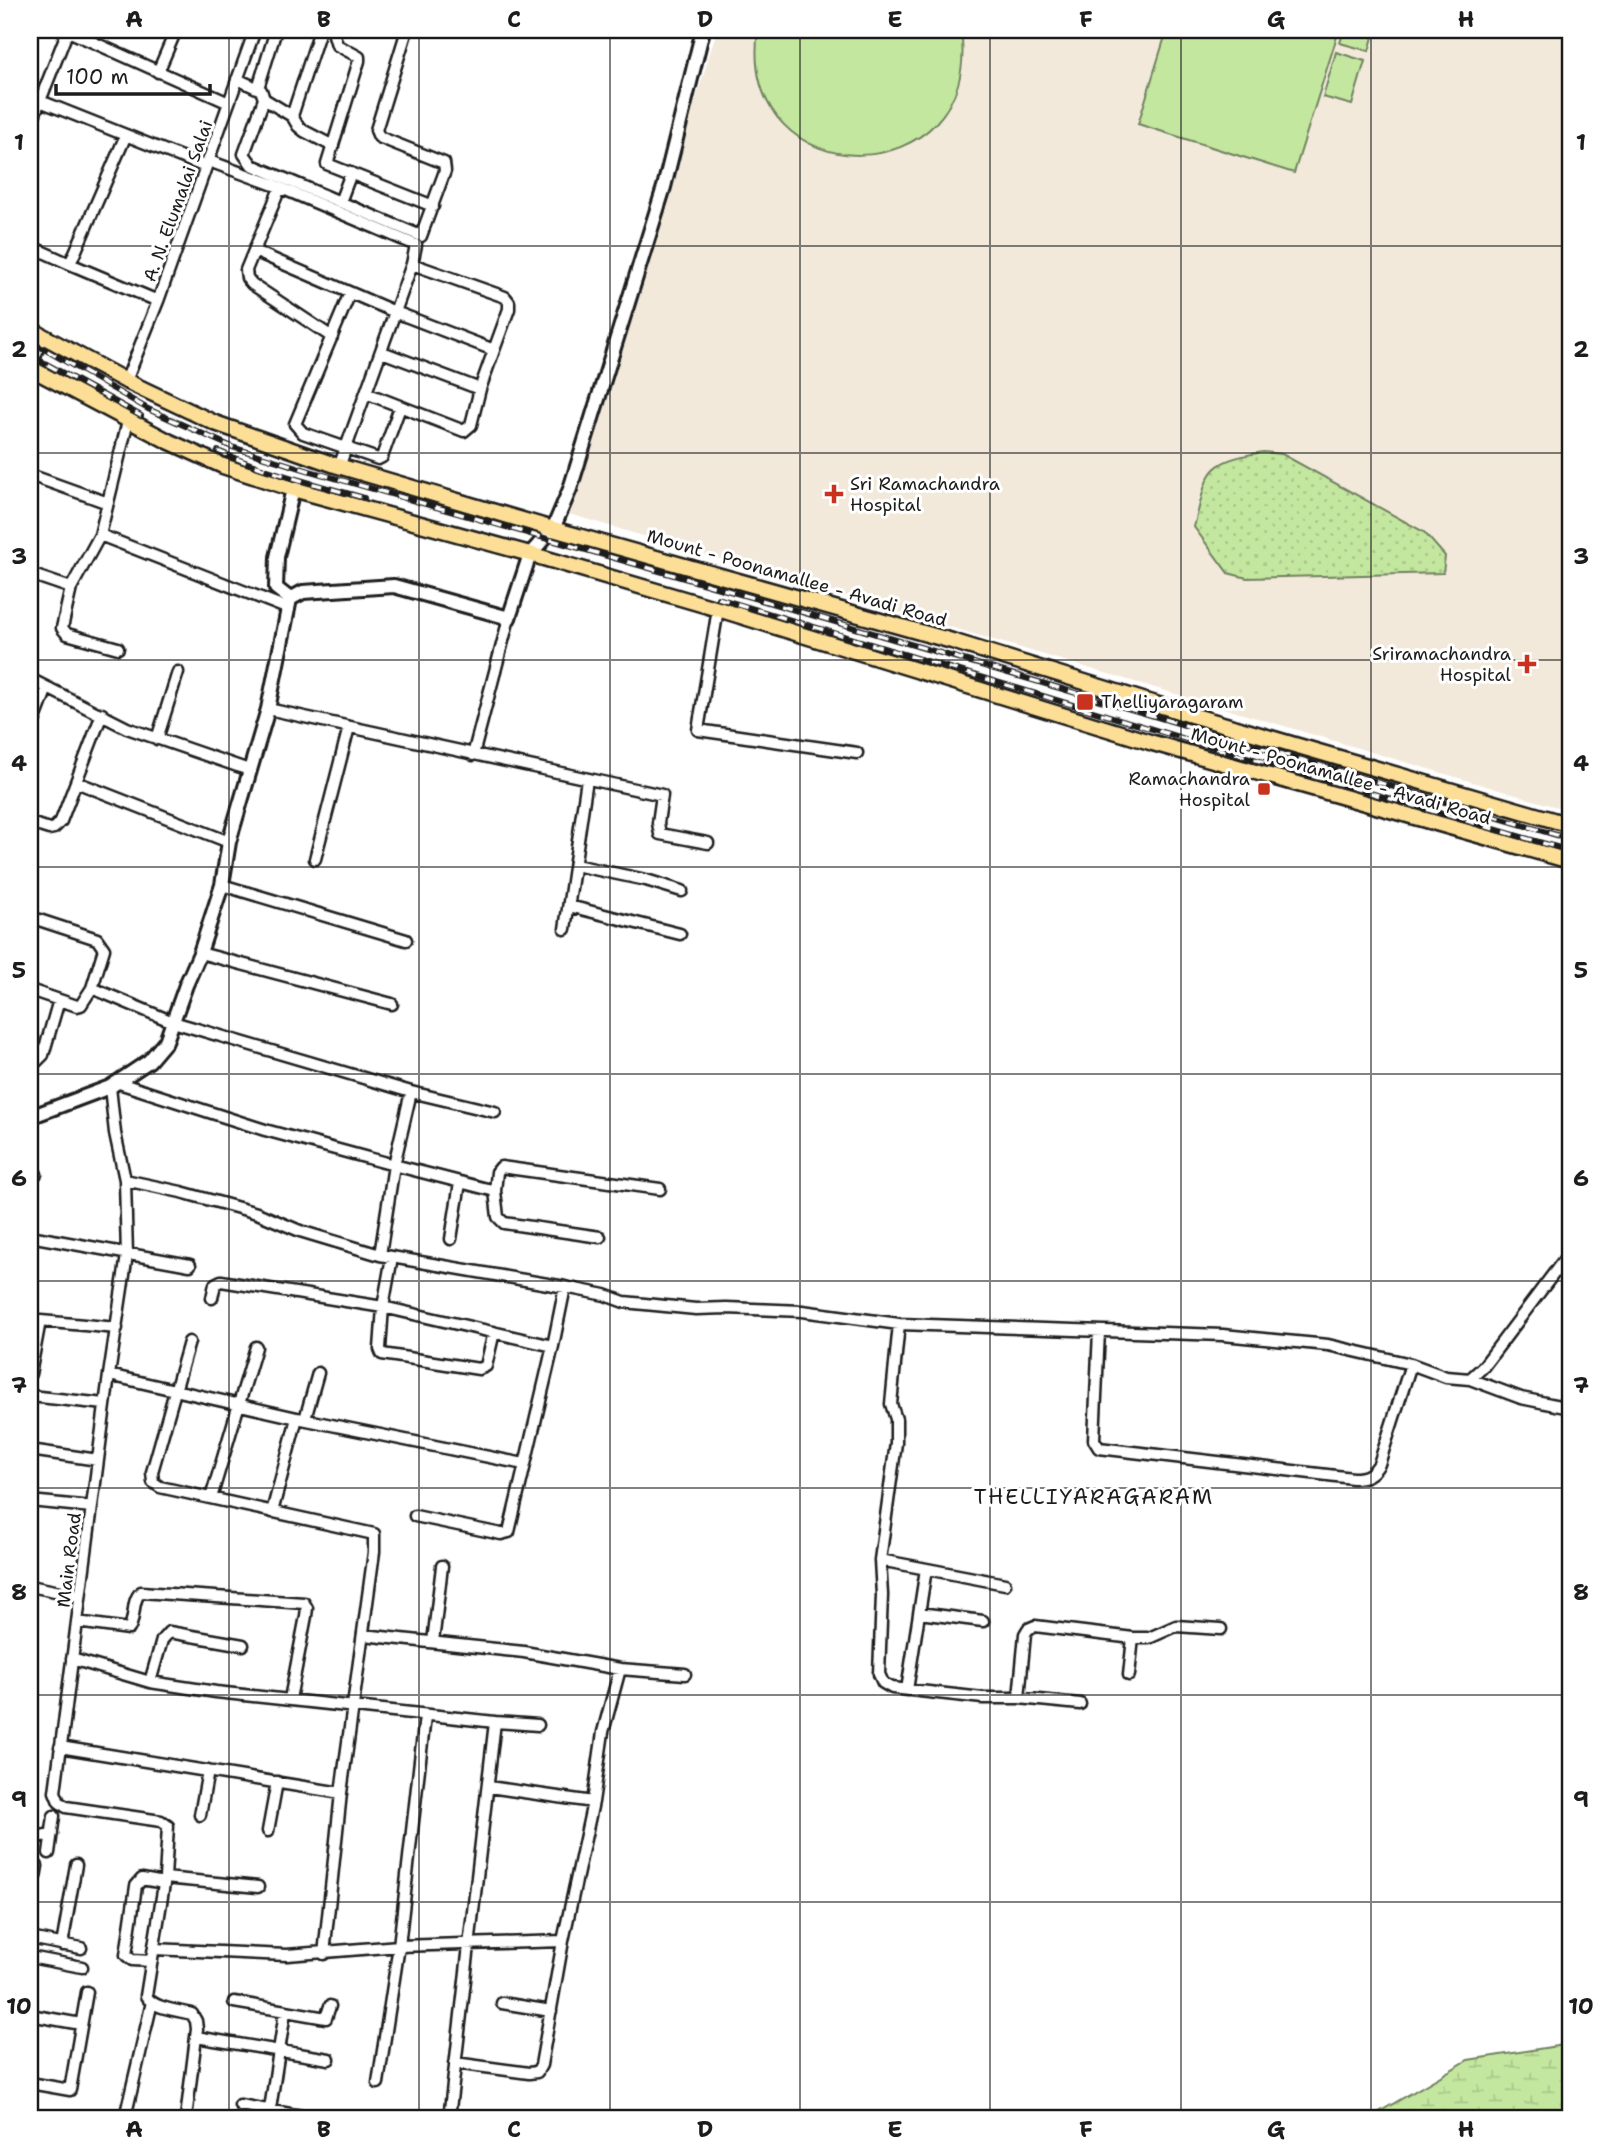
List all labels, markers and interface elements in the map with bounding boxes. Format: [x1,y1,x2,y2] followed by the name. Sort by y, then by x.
[125,4,143,34] text: A
[317,4,331,34] text: B
[507,4,521,34] text: C
[697,4,713,34] text: D
[887,4,903,34] text: E
[1079,4,1093,34] text: F
[1267,4,1286,34] text: G
[1458,4,1474,34] text: H
[56,52,210,96] scale bar
[66,63,129,91] text: 100 m
[138,117,218,285] street label: A. N. Elumalai Salai
[14,127,24,157] text: 1
[1576,127,1586,157] text: 1
[11,334,27,364] text: 2
[1573,334,1589,364] text: 2
[850,472,1000,517] place label: Sri Ramachandra Hospital
[824,484,844,504] marker: Sri Ramachandra Hospital
[644,524,950,632] street label: Mount - Poonamallee - Avadi Road
[11,541,27,571] text: 3
[1573,541,1589,571] text: 3
[1372,642,1512,687] place label: Sriramachandra Hospital
[1517,654,1537,674] marker: Sriramachandra Hospital
[1101,690,1243,714] place label: Thelliyaragaram
[1075,692,1095,712] marker: Thelliyaragaram
[1188,722,1494,830] street label: Mount - Poonamallee - Avadi Road
[11,748,27,778] text: 4
[1573,748,1589,778] text: 4
[1129,767,1251,812] place label: Ramachandra Hospital
[1256,781,1272,797] marker: Ramachandra Hospital
[12,955,26,985] text: 5
[1574,955,1588,985] text: 5
[11,1163,27,1193] text: 6
[1573,1163,1589,1193] text: 6
[11,1370,27,1400] text: 7
[1573,1370,1589,1400] text: 7
[974,1483,1214,1511] district label: THELLIYARAGARAM
[51,1511,87,1609] street label: Main Road
[11,1577,27,1607] text: 8
[1573,1577,1589,1607] text: 8
[11,1784,27,1814] text: 9
[1573,1784,1589,1814] text: 9
[6,1991,32,2021] text: 10
[1568,1991,1594,2021] text: 10
[125,2114,143,2144] text: A
[317,2114,331,2144] text: B
[507,2114,521,2144] text: C
[697,2114,713,2144] text: D
[887,2114,903,2144] text: E
[1079,2114,1093,2144] text: F
[1267,2114,1286,2144] text: G
[1458,2114,1474,2144] text: H

